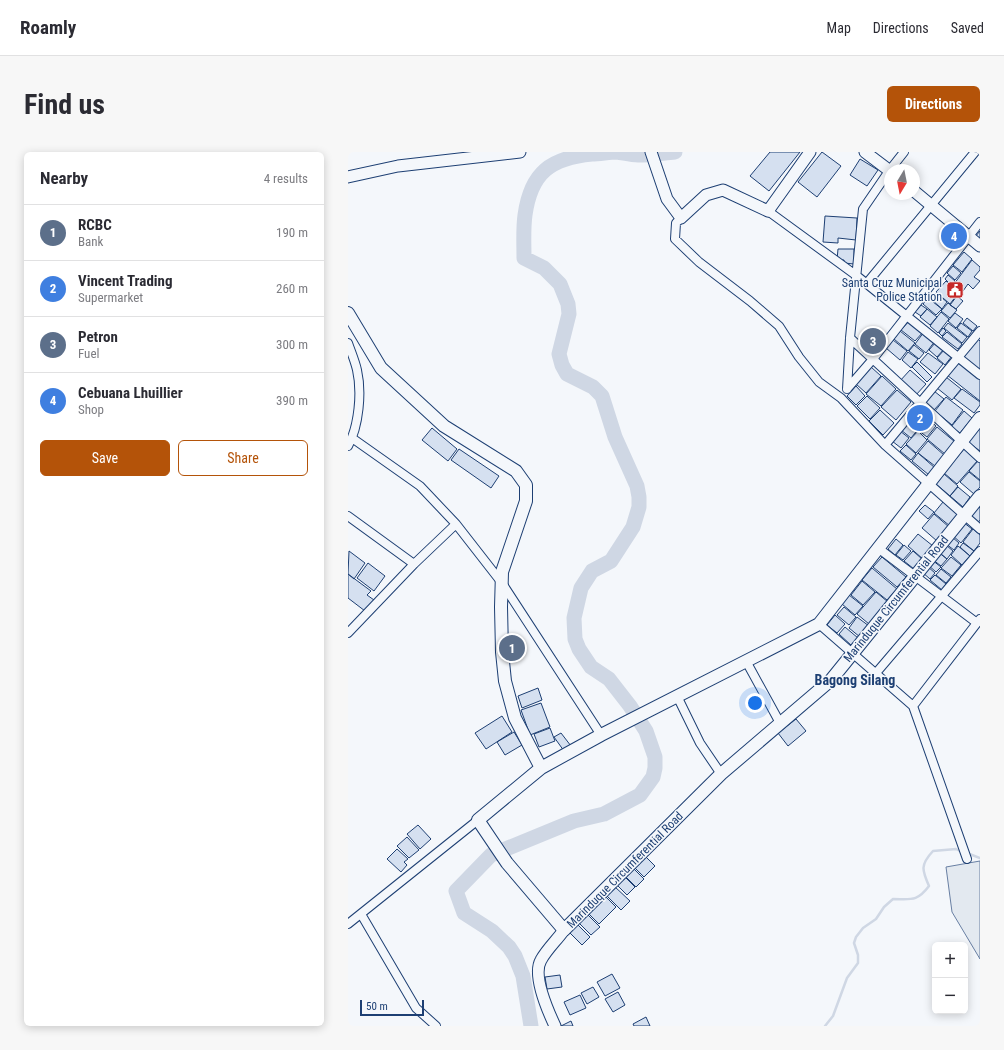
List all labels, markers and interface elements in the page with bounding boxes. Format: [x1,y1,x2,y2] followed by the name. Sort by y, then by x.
[20,16,76,39] text: Roamly
[827,20,851,36] text: Map
[873,20,929,36] text: Directions
[951,20,984,36] text: Saved
[887,86,980,122] button: Directions
[24,88,105,121] text: Find us
[884,164,920,200] north arrow
[40,168,88,188] text: Nearby
[264,171,308,186] text: 4 results
[78,216,112,234] text: RCBC
[941,221,967,251] pin: 4
[50,225,56,240] text: 1
[276,225,308,240] text: 190 m
[78,234,103,249] text: Bank
[78,272,173,290] text: Vincent Trading
[842,276,942,304] place label: Santa Cruz Municipal Police Station
[945,280,965,300] public building icon: Santa Cruz Municipal Police Station
[50,281,56,296] text: 2
[276,281,308,296] text: 260 m
[78,290,143,305] text: Supermarket
[860,326,886,356] pin: 3
[78,328,118,346] text: Petron
[50,337,56,352] text: 3
[276,337,308,352] text: 300 m
[78,346,99,361] text: Fuel
[78,384,183,402] text: Cebuana Lhuillier
[50,393,56,408] text: 4
[276,393,308,408] text: 390 m
[78,402,104,417] text: Shop
[907,403,933,433] pin: 2
[40,440,170,476] button: Save
[178,440,308,476] button: Share
[841,533,951,665] street label: Marinduque Circumferential Road
[499,633,525,663] pin: 1
[815,672,895,688] district label: Bagong Silang
[745,693,765,713] your location
[564,809,686,931] street label: Marinduque Circumferential Road
[932,942,968,1014] map controls
[932,942,968,978] button: +
[932,978,968,1014] button: −
[360,998,424,1017] scale bar
[366,1000,388,1013] text: 50 m

